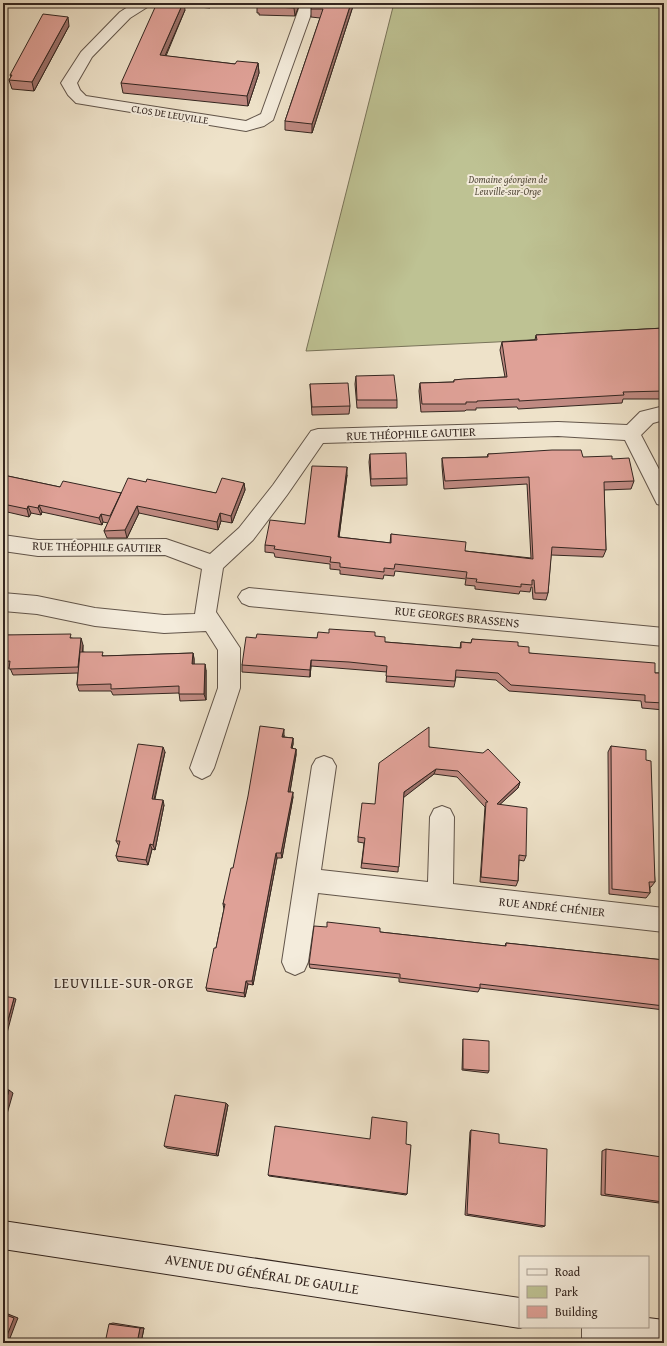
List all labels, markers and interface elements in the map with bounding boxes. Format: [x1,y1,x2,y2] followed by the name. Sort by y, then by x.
[130,101,209,128] street label: CLOS DE LEUVILLE
[468,172,547,199] park label: Domaine géorgien de Leuville-sur-Orge
[346,423,476,444] street label: RUE THÉOPHILE GAUTIER
[32,537,162,556] street label: RUE THÉOPHILE GAUTIER
[394,602,520,632] street label: RUE GEORGES BRASSENS
[498,892,606,921] street label: RUE ANDRÉ CHÉNIER
[54,973,194,993] district label: LEUVILLE-SUR-ORGE
[164,1249,360,1299] street label: AVENUE DU GÉNÉRAL DE GAULLE
[519,1256,649,1328] legend
[555,1263,581,1280] text: Road
[555,1283,579,1300] text: Park
[555,1303,598,1320] text: Building

